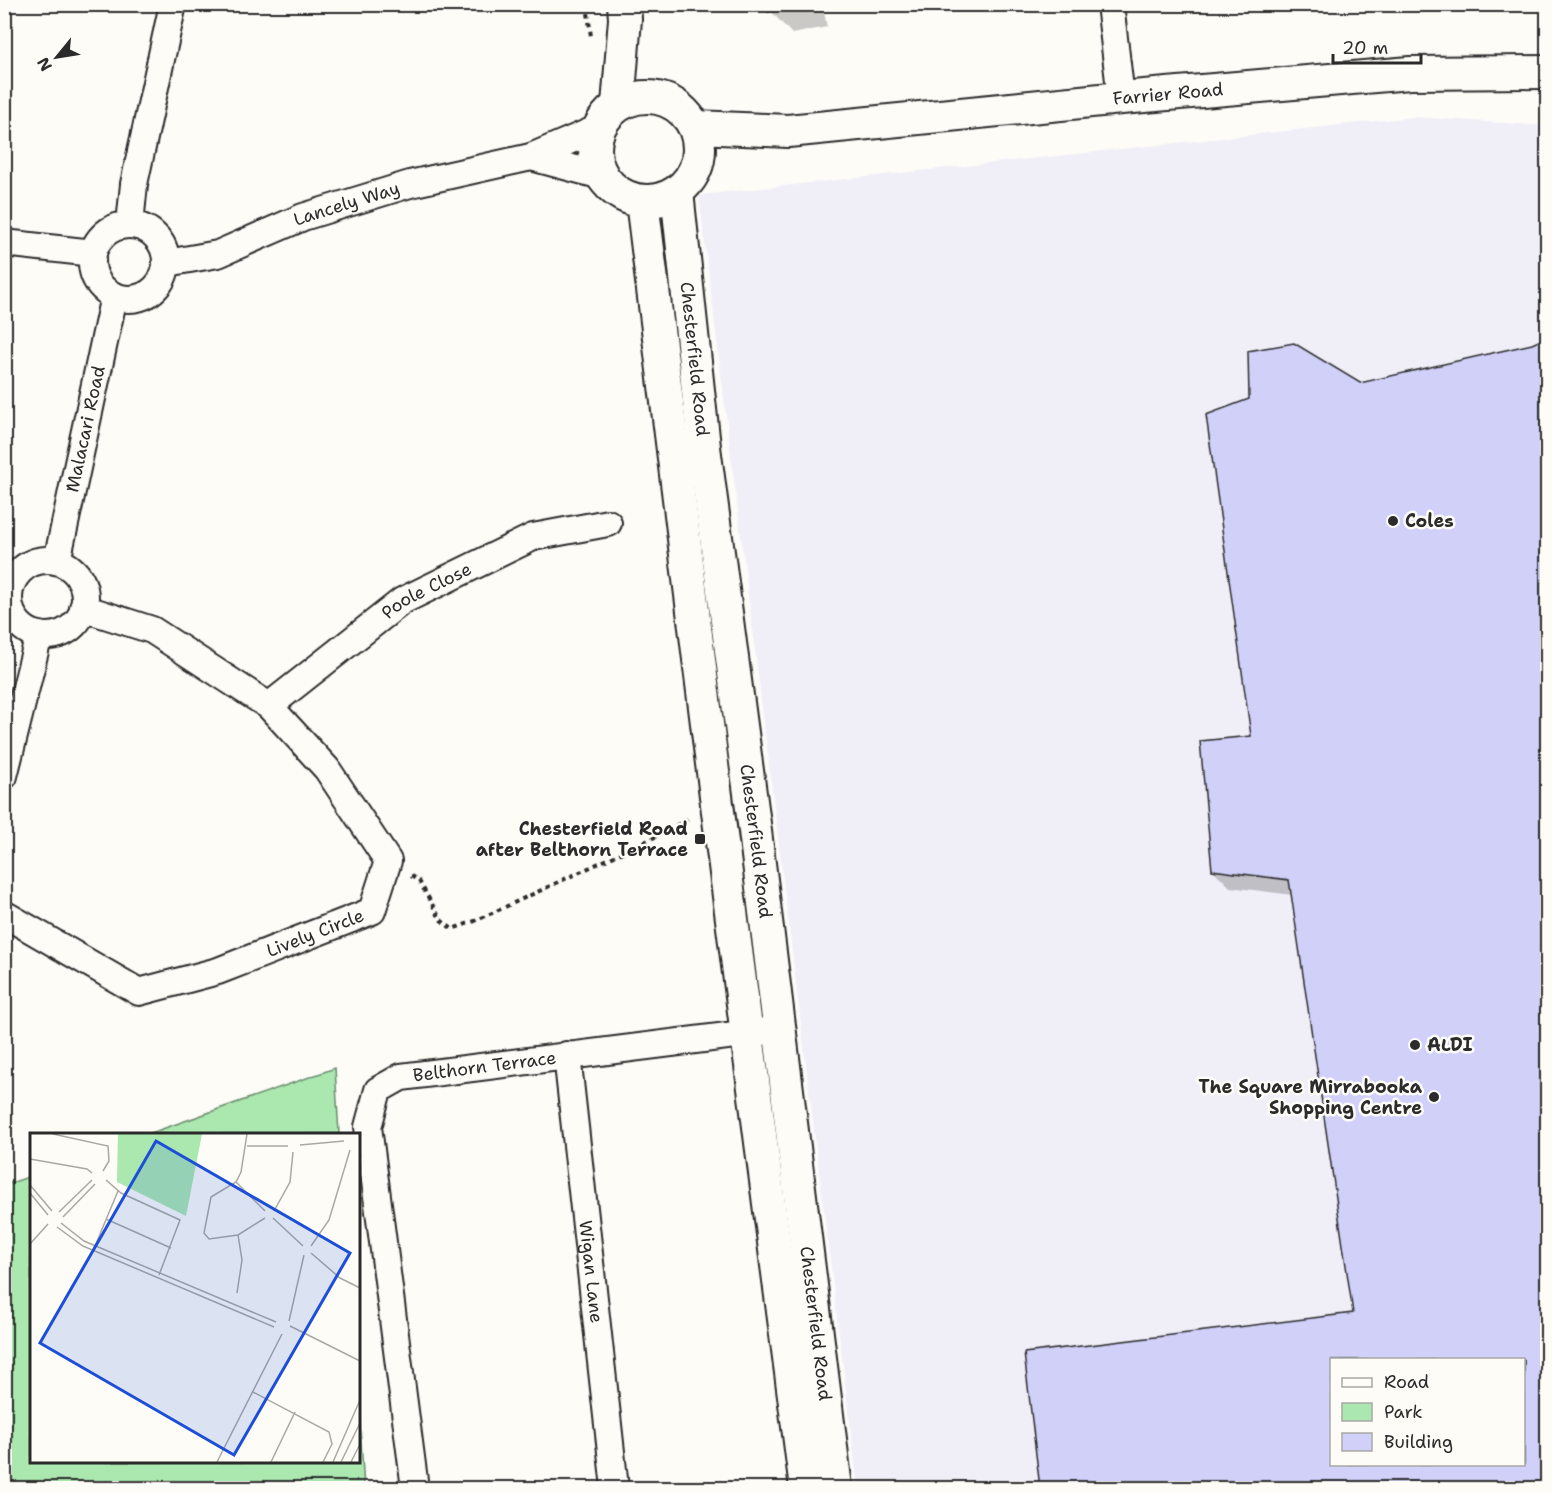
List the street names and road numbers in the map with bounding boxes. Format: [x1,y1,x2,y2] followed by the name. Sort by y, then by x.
[1112,77,1224,111] street label: Farrier Road
[290,176,403,232] street label: Lancely Way
[675,281,715,438] street label: Chesterfield Road
[60,363,111,495] street label: Malacari Road
[377,557,476,625] street label: Poole Close
[734,763,778,920] street label: Chesterfield Road
[263,903,367,963] street label: Lively Circle
[411,1046,558,1087] street label: Belthorn Terrace
[573,1219,609,1324] street label: Wigan Lane
[794,1245,837,1402] street label: Chesterfield Road

